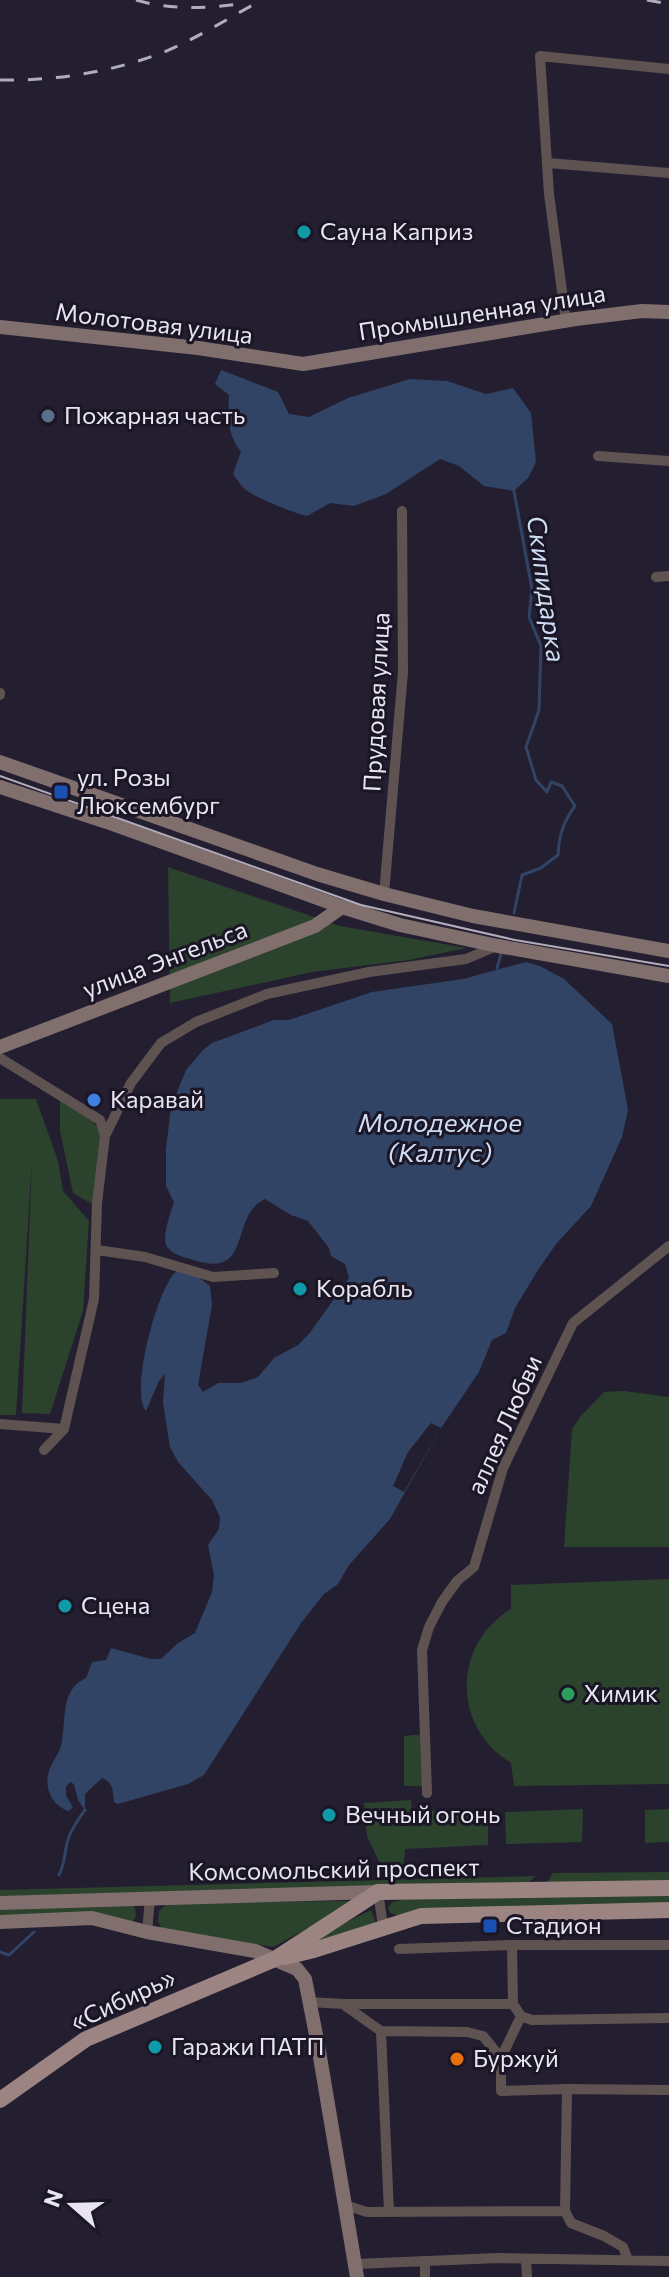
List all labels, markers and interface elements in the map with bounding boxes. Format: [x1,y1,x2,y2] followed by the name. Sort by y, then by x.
[320,216,473,245] place label: Сауна Каприз
[295,223,313,241] marker: Сауна Каприз
[356,278,607,345] street label: Промышленная улица
[54,296,255,349] street label: Молотовая улица
[64,400,245,429] place label: Пожарная часть
[39,407,57,425] marker: Пожарная часть
[522,514,573,664] water label: Скипидарка
[356,611,395,792] street label: Прудовая улица
[77,762,220,819] place label: ул. Розы Люксембург
[52,783,70,801] marker: ул. Розы Люксембург
[78,914,251,1003] street label: улица Энгельса
[110,1084,204,1113] place label: Каравай
[85,1091,103,1109] marker: Каравай
[358,1106,522,1167] water label: Молодежное (Калтус)
[316,1273,413,1302] place label: Корабль
[291,1280,309,1298] marker: Корабль
[460,1351,547,1498] street label: аллея Любви
[81,1590,150,1619] place label: Сцена
[56,1597,74,1615] marker: Сцена
[584,1678,658,1707] place label: Химик
[559,1685,577,1703] marker: Химик
[345,1799,500,1828] place label: Вечный огонь
[320,1806,338,1824] marker: Вечный огонь
[188,1851,480,1886] street label: Комсомольский проспект
[506,1910,602,1939] place label: Стадион
[481,1917,499,1935] marker: Стадион
[65,1962,179,2035] street label: «Сибирь»
[171,2031,325,2060] place label: Гаражи ПАТП
[146,2038,164,2056] marker: Гаражи ПАТП
[473,2043,559,2072] place label: Буржуй
[448,2050,466,2068] marker: Буржуй
[32,2165,112,2245] north arrow
[37,2186,68,2210] text: N

